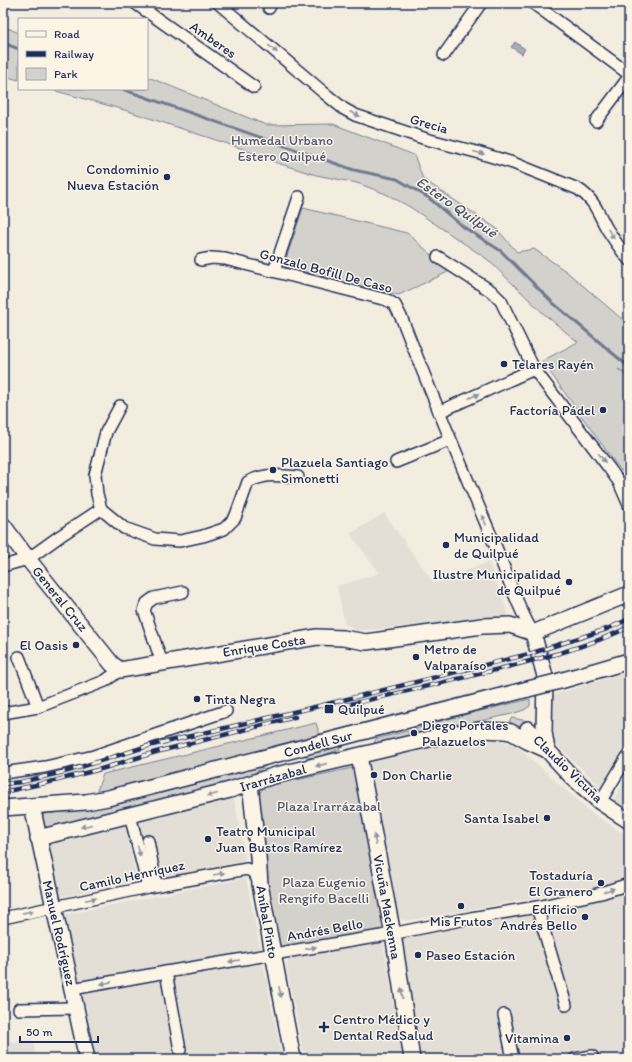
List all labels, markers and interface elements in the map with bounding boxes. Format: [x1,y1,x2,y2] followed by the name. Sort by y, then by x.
[18,18,148,90] legend
[186,18,240,62] street label: Amberes
[54,27,80,41] text: Road
[267,44,278,53] one-way arrow
[54,47,94,61] text: Railway
[54,67,78,81] text: Park
[408,110,451,138] street label: Grecia
[349,111,361,117] one-way arrow
[231,132,333,165] park label: Humedal Urbano Estero Quilpué
[473,150,485,156] one-way arrow
[67,161,160,194] place label: Condominio Nueva Estación
[162,172,172,182] marker: Condominio Nueva Estación
[413,172,502,242] water label: Estero Quilpué
[607,228,614,240] one-way arrow
[258,245,394,297] street label: Gonzalo Bofill De Caso
[512,356,594,373] place label: Telares Rayén
[499,359,509,369] marker: Telares Rayén
[469,393,480,399] one-way arrow
[509,402,595,419] place label: Factoría Pádel
[598,405,608,415] marker: Factoría Pádel
[598,453,606,463] one-way arrow
[281,454,388,487] place label: Plazuela Santiago Simonetti
[268,465,278,475] marker: Plazuela Santiago Simonetti
[481,514,488,526] one-way arrow
[454,529,539,562] place label: Municipalidad de Quilpué
[441,540,451,550] marker: Municipalidad de Quilpué
[29,563,92,636] street label: General Cruz
[433,566,561,599] place label: Ilustre Municipalidad de Quilpué
[564,577,574,587] marker: Ilustre Municipalidad de Quilpué
[221,631,307,661] street label: Enrique Costa
[20,637,68,654] place label: El Oasis
[71,640,81,650] marker: El Oasis
[424,641,487,674] place label: Metro de Valparaíso
[411,652,421,662] marker: Metro de Valparaíso
[205,691,277,708] place label: Tinta Negra
[192,694,202,704] marker: Tinta Negra
[338,701,385,718] place label: Quilpué
[323,703,335,715] marker: Quilpué
[422,717,508,750] place label: Diego Portales Palazuelos
[282,727,355,761] street label: Condell Sur
[409,728,419,738] marker: Diego Portales Palazuelos
[529,731,607,807] street label: Claudio Vicuña
[238,760,308,796] street label: Irarrázabal
[315,762,327,768] one-way arrow
[382,767,453,784] place label: Don Charlie
[369,770,379,780] marker: Don Charlie
[206,792,218,798] one-way arrow
[277,798,381,815] park label: Plaza Irarrázabal
[464,810,539,827] place label: Santa Isabel
[542,813,552,823] marker: Santa Isabel
[216,823,343,856] place label: Teatro Municipal Juan Bustos Ramírez
[80,824,92,830] one-way arrow
[203,834,213,844] marker: Teatro Municipal Juan Bustos Ramírez
[372,834,378,846] one-way arrow
[136,845,142,857] one-way arrow
[369,853,405,961] street label: Vicuña Mackenna
[78,856,187,895] street label: Camilo Henríquez
[529,867,594,900] place label: Tostaduría El Granero
[213,870,225,876] one-way arrow
[279,874,369,907] park label: Plaza Eugenio Rengifo Bacelli
[39,878,80,988] street label: Manuel Rodríguez
[596,878,606,888] marker: Tostaduría El Granero
[252,884,282,960] street label: Aníbal Pinto
[604,887,616,893] one-way arrow
[85,896,97,902] one-way arrow
[456,901,466,911] marker: Mis Frutos
[500,901,577,934] place label: Edificio Andrés Bello
[22,909,34,915] one-way arrow
[580,912,590,922] marker: Edificio Andrés Bello
[430,913,492,930] place label: Mis Frutos
[286,915,364,945] street label: Andrés Bello
[305,945,317,951] one-way arrow
[426,947,516,964] place label: Paseo Estación
[413,950,423,960] marker: Paseo Estación
[228,958,240,964] one-way arrow
[100,980,112,986] one-way arrow
[277,986,283,999] one-way arrow
[399,987,405,999] one-way arrow
[333,1011,434,1044] place label: Centro Médico y Dental RedSalud
[20,1018,98,1044] scale bar
[318,1021,330,1033] marker: Centro Médico y Dental RedSalud
[26,1025,52,1039] text: 50 m
[505,1030,560,1047] place label: Vitamina
[562,1033,572,1043] marker: Vitamina

